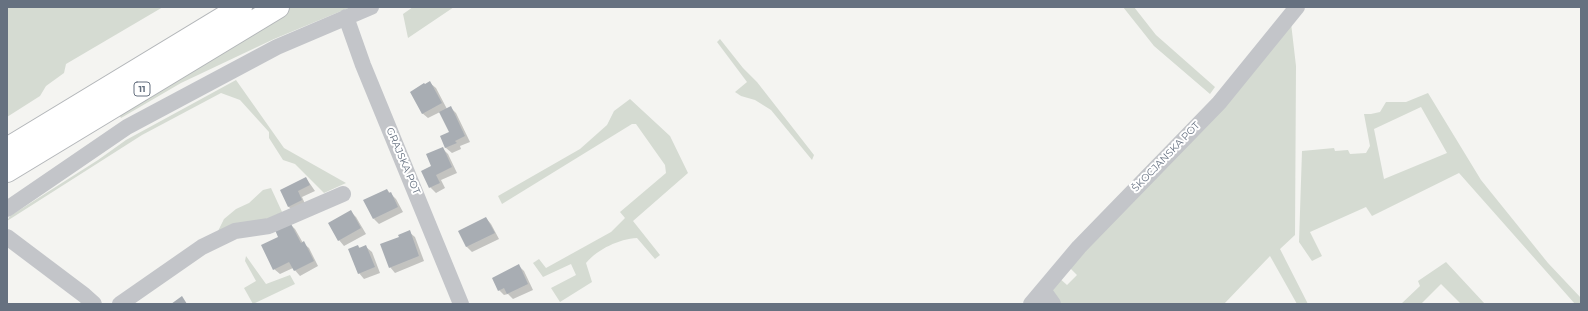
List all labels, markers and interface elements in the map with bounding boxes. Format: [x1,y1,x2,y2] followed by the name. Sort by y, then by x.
[134,82,150,96] road number: 11
[1130,120,1202,194] street label: ŠKOCJANSKA POT
[384,126,422,196] street label: GRAJSKA POT

